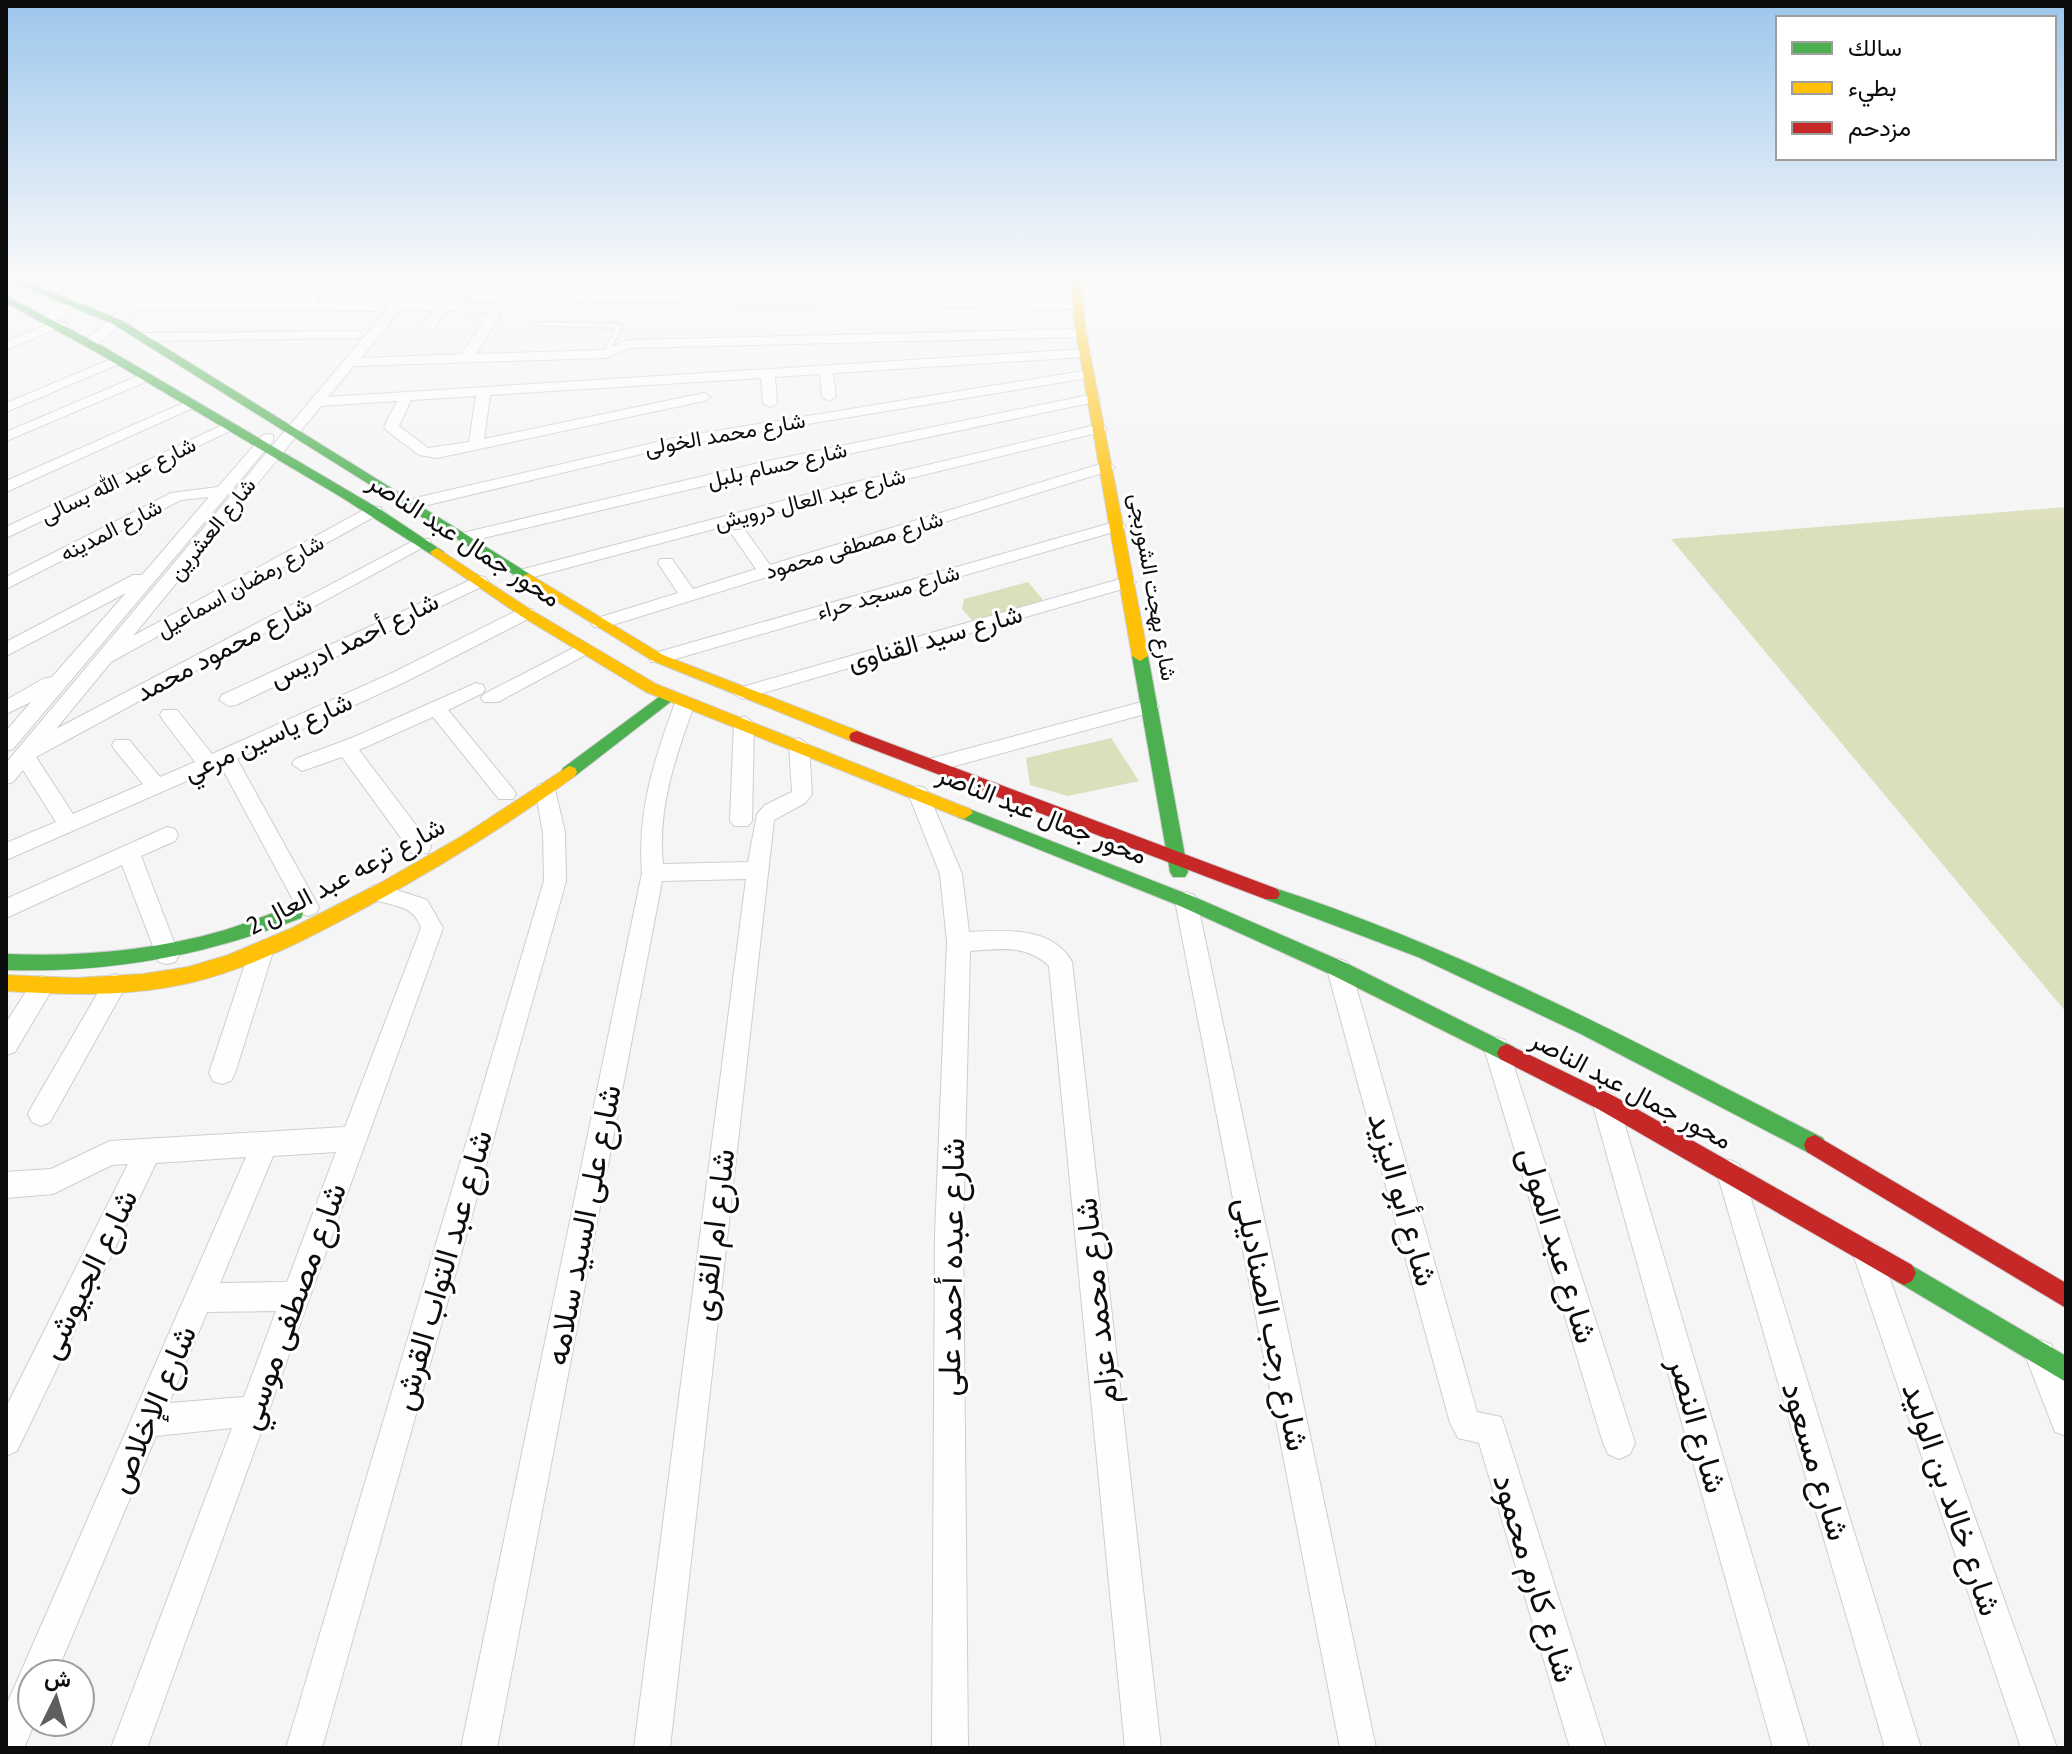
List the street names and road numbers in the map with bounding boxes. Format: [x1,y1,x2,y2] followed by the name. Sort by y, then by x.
[643,407,808,462] street label: شارع محمد الخولى
[36,431,201,530] street label: شارع عبد الله بسالى
[704,436,850,495] street label: شارع حسام بلبل
[712,462,909,537] street label: شارع عبد العال درويش
[361,466,566,614] street label: محور جمال عبد الناصر
[162,472,262,586] street label: شارع العشرين
[1122,491,1183,683] street label: شارع بهجت الشوربجى
[55,493,167,568] street label: شارع المدينه
[762,505,947,586] street label: شارع مصطفى محمود
[151,529,329,644] street label: شارع رمضان اسماعيل
[813,559,963,626] street label: شارع مسجد حراء
[264,586,445,696] street label: شارع أحمد ادريس
[130,589,318,710] street label: شارع محمود محمد
[844,598,1026,680] street label: شارع سيد القناوى
[179,686,359,793] street label: شارع ياسين مرعي
[932,758,1151,871] street label: محور جمال عبد الناصر
[242,811,451,943] street label: شارع ترعه عبد العال 2
[1524,1023,1737,1156] street label: محور جمال عبد الناصر
[537,1081,632,1369] street label: شارع على السيد سلامه
[1357,1108,1446,1291] street label: شارع أبو اليزيد
[384,1126,503,1415] street label: شارع عبد التواب القرش
[930,1137,975,1397] street label: شارع عبده أحمد على
[1507,1142,1606,1349] street label: شارع عبد المولى
[684,1147,745,1324] street label: شارع ام القرى
[230,1178,361,1437] street label: شارع مصطفى موسي
[31,1183,148,1366] street label: شارع الجيوشى
[1224,1194,1317,1455] street label: شارع رجب الصناديلى
[1066,1196,1129,1406] street label: شارع محمد عزام
[100,1320,207,1500] street label: شارع الإخلاص
[1657,1352,1735,1498] street label: شارع النصر
[1771,1377,1858,1546] street label: شارع مسعود
[1891,1377,2010,1622] street label: شارع خالد بن الوليد
[1482,1469,1585,1688] street label: شارع كارم محمود

